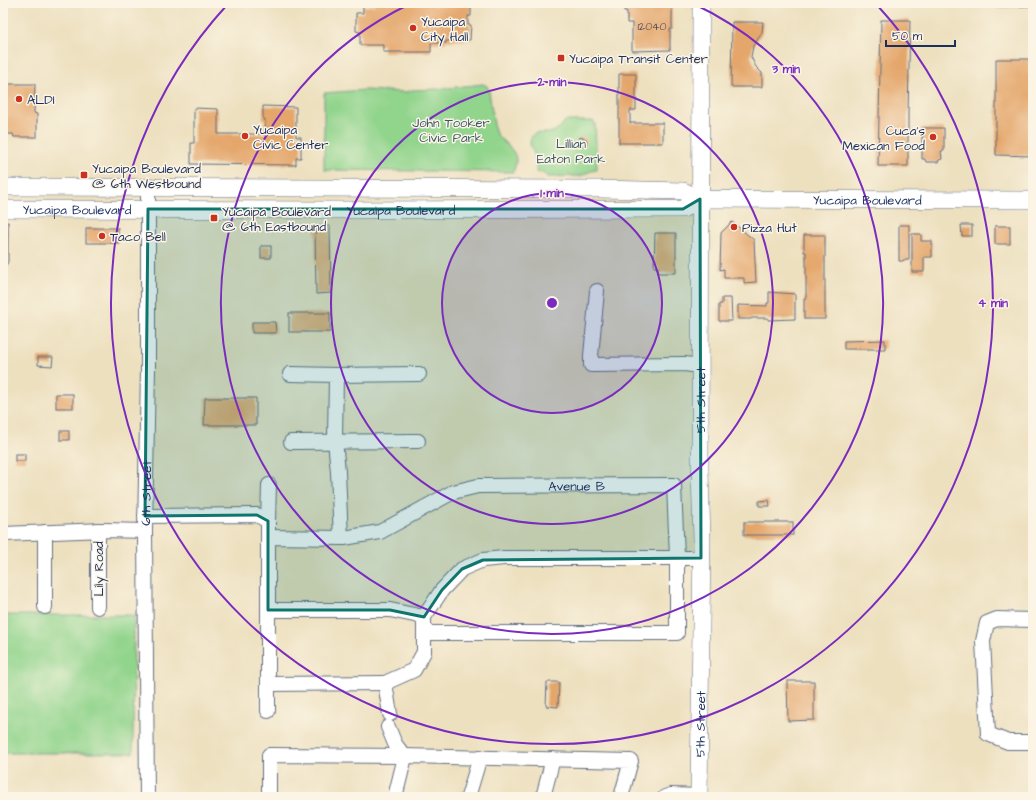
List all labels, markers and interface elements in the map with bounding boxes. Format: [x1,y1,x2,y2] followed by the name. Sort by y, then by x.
[421,13,468,47] place label: Yucaipa City Hall
[637,19,667,34] house number: 12040
[886,22,955,48] scale bar
[408,23,418,33] marker: Yucaipa City Hall
[892,28,923,45] text: 50 m
[569,50,708,68] place label: Yucaipa Transit Center
[556,53,566,63] marker: Yucaipa Transit Center
[771,61,800,78] text: 3 min
[537,74,566,91] text: 2 min
[27,91,55,109] place label: ALDI
[14,94,24,104] marker: ALDI
[412,114,490,147] park label: John Tooker Civic Park
[253,121,329,154] place label: Yucaipa Civic Center
[842,122,925,155] place label: Cuca's Mexican Food
[240,131,250,141] marker: Yucaipa Civic Center
[928,132,938,142] marker: Cuca's Mexican Food
[537,135,605,168] park label: Lillian Eaton Park
[92,160,202,193] place label: Yucaipa Boulevard @ 6th Westbound
[79,170,89,180] marker: Yucaipa Boulevard @ 6th Westbound
[540,185,564,202] text: 1 min
[813,191,922,210] street label: Yucaipa Boulevard
[22,201,132,219] street label: Yucaipa Boulevard
[346,202,456,220] street label: Yucaipa Boulevard
[222,203,331,236] place label: Yucaipa Boulevard @ 6th Eastbound
[209,213,219,223] marker: Yucaipa Boulevard @ 6th Eastbound
[742,219,797,237] place label: Pizza Hut
[729,222,739,232] marker: Pizza Hut
[110,228,166,246] place label: Taco Bell
[97,231,107,241] marker: Taco Bell
[978,295,1008,312] text: 4 min
[545,296,559,310] centre of rings
[692,366,710,433] street label: 5th Street
[137,460,156,526] street label: 6th Street
[548,477,605,496] street label: Avenue B
[90,541,109,597] street label: Lily Road
[691,690,710,757] street label: 5th Street

